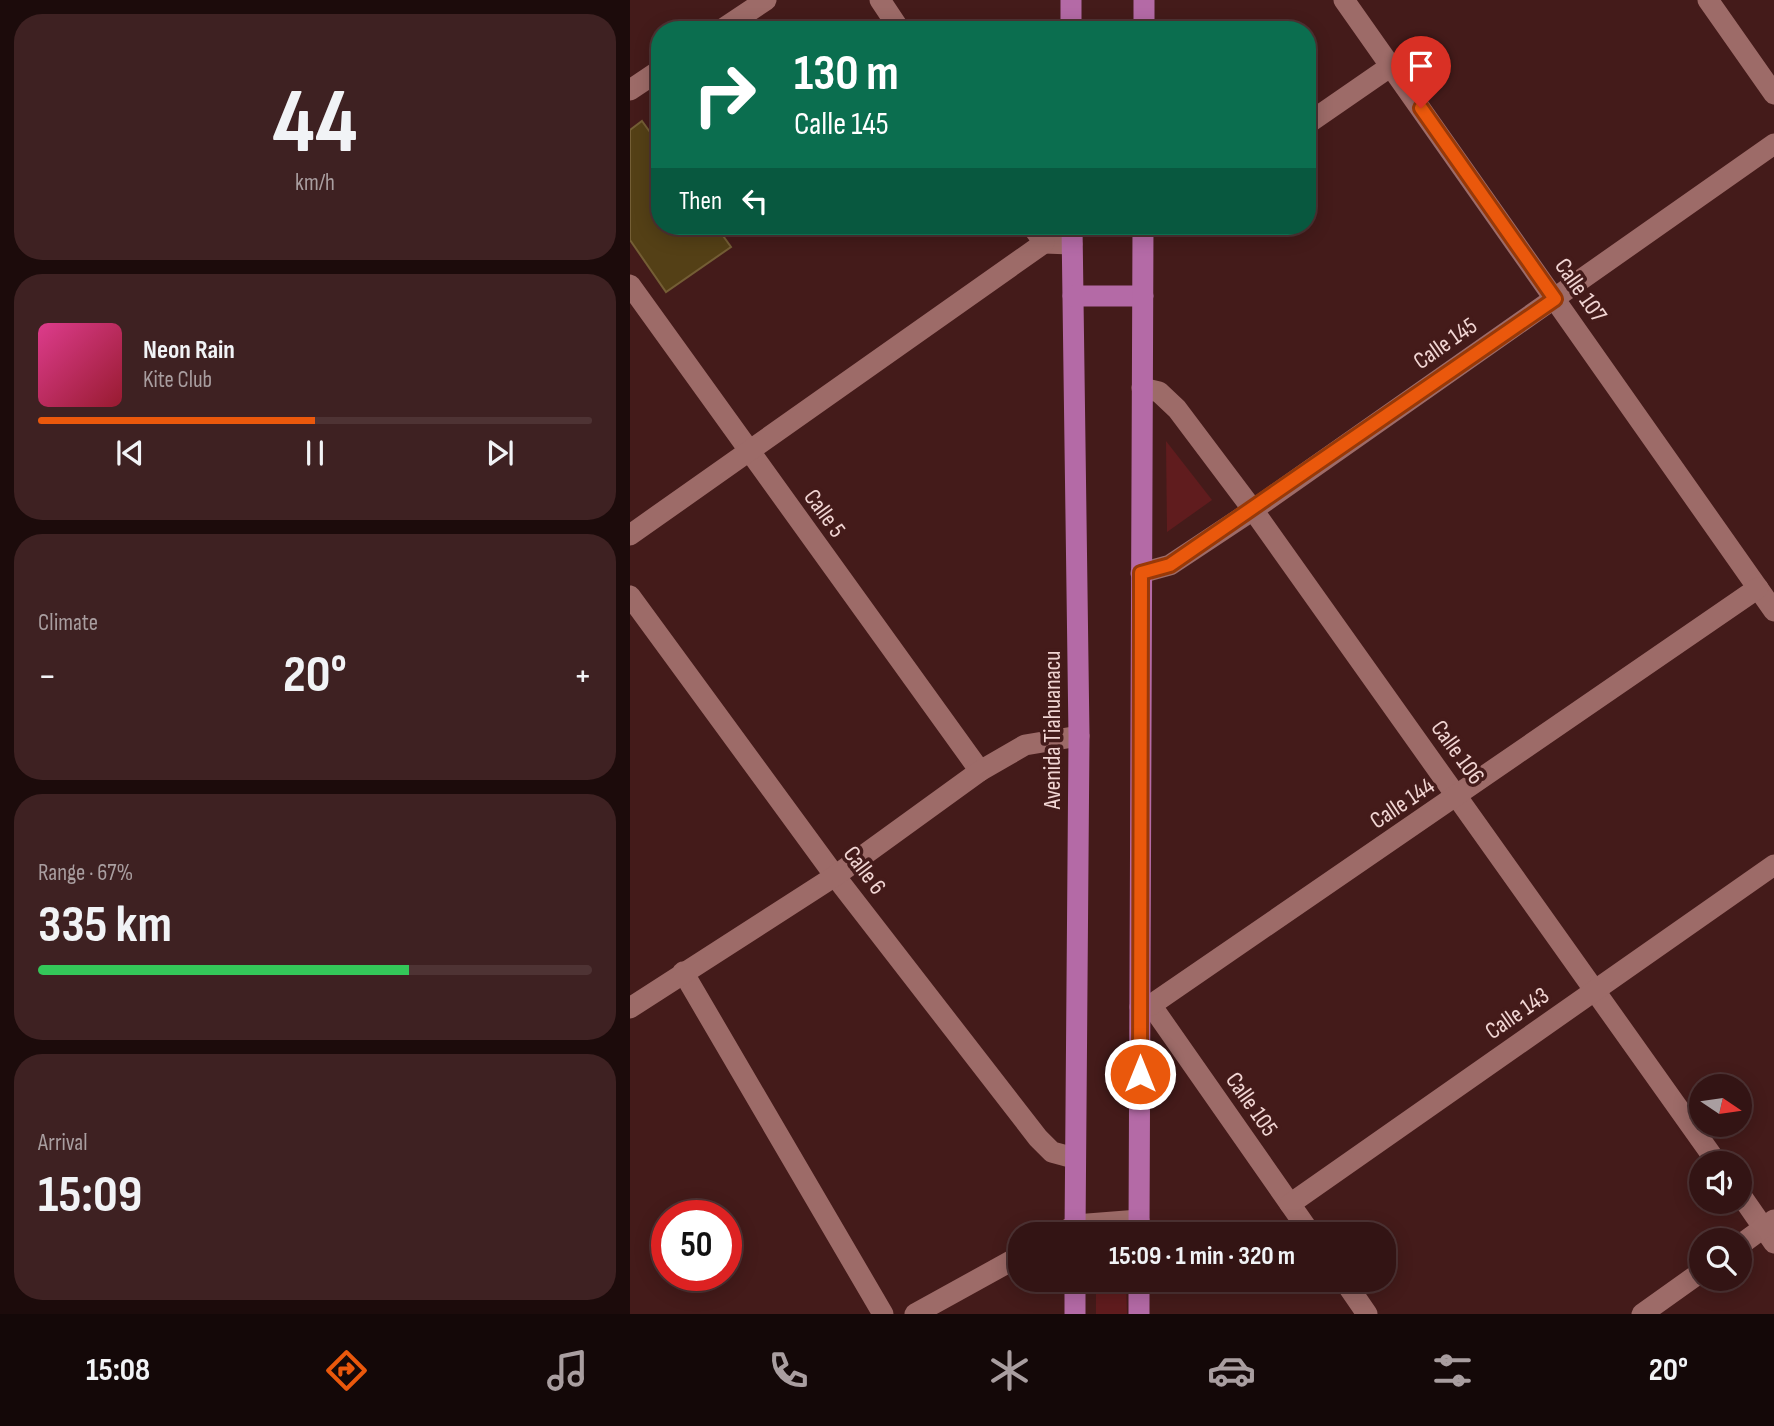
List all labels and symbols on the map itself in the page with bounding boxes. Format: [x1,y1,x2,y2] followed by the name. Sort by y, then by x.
[1391,36,1451,108] pin
[1548,253,1613,328] street label: Calle 107
[1408,311,1483,376] street label: Calle 145
[797,484,852,543] street label: Calle 5
[1038,651,1067,810] street label: Avenida Tiahuanacu
[1425,714,1491,790] street label: Calle 106
[1365,771,1440,835] street label: Calle 144
[837,840,892,900] street label: Calle 6
[1480,981,1555,1046] street label: Calle 143
[1103,1037,1177,1111] position arrow
[1219,1067,1284,1142] street label: Calle 105
[1689,1074,1752,1138] north arrow
[651,1200,742,1291] speed limit sign: 50

